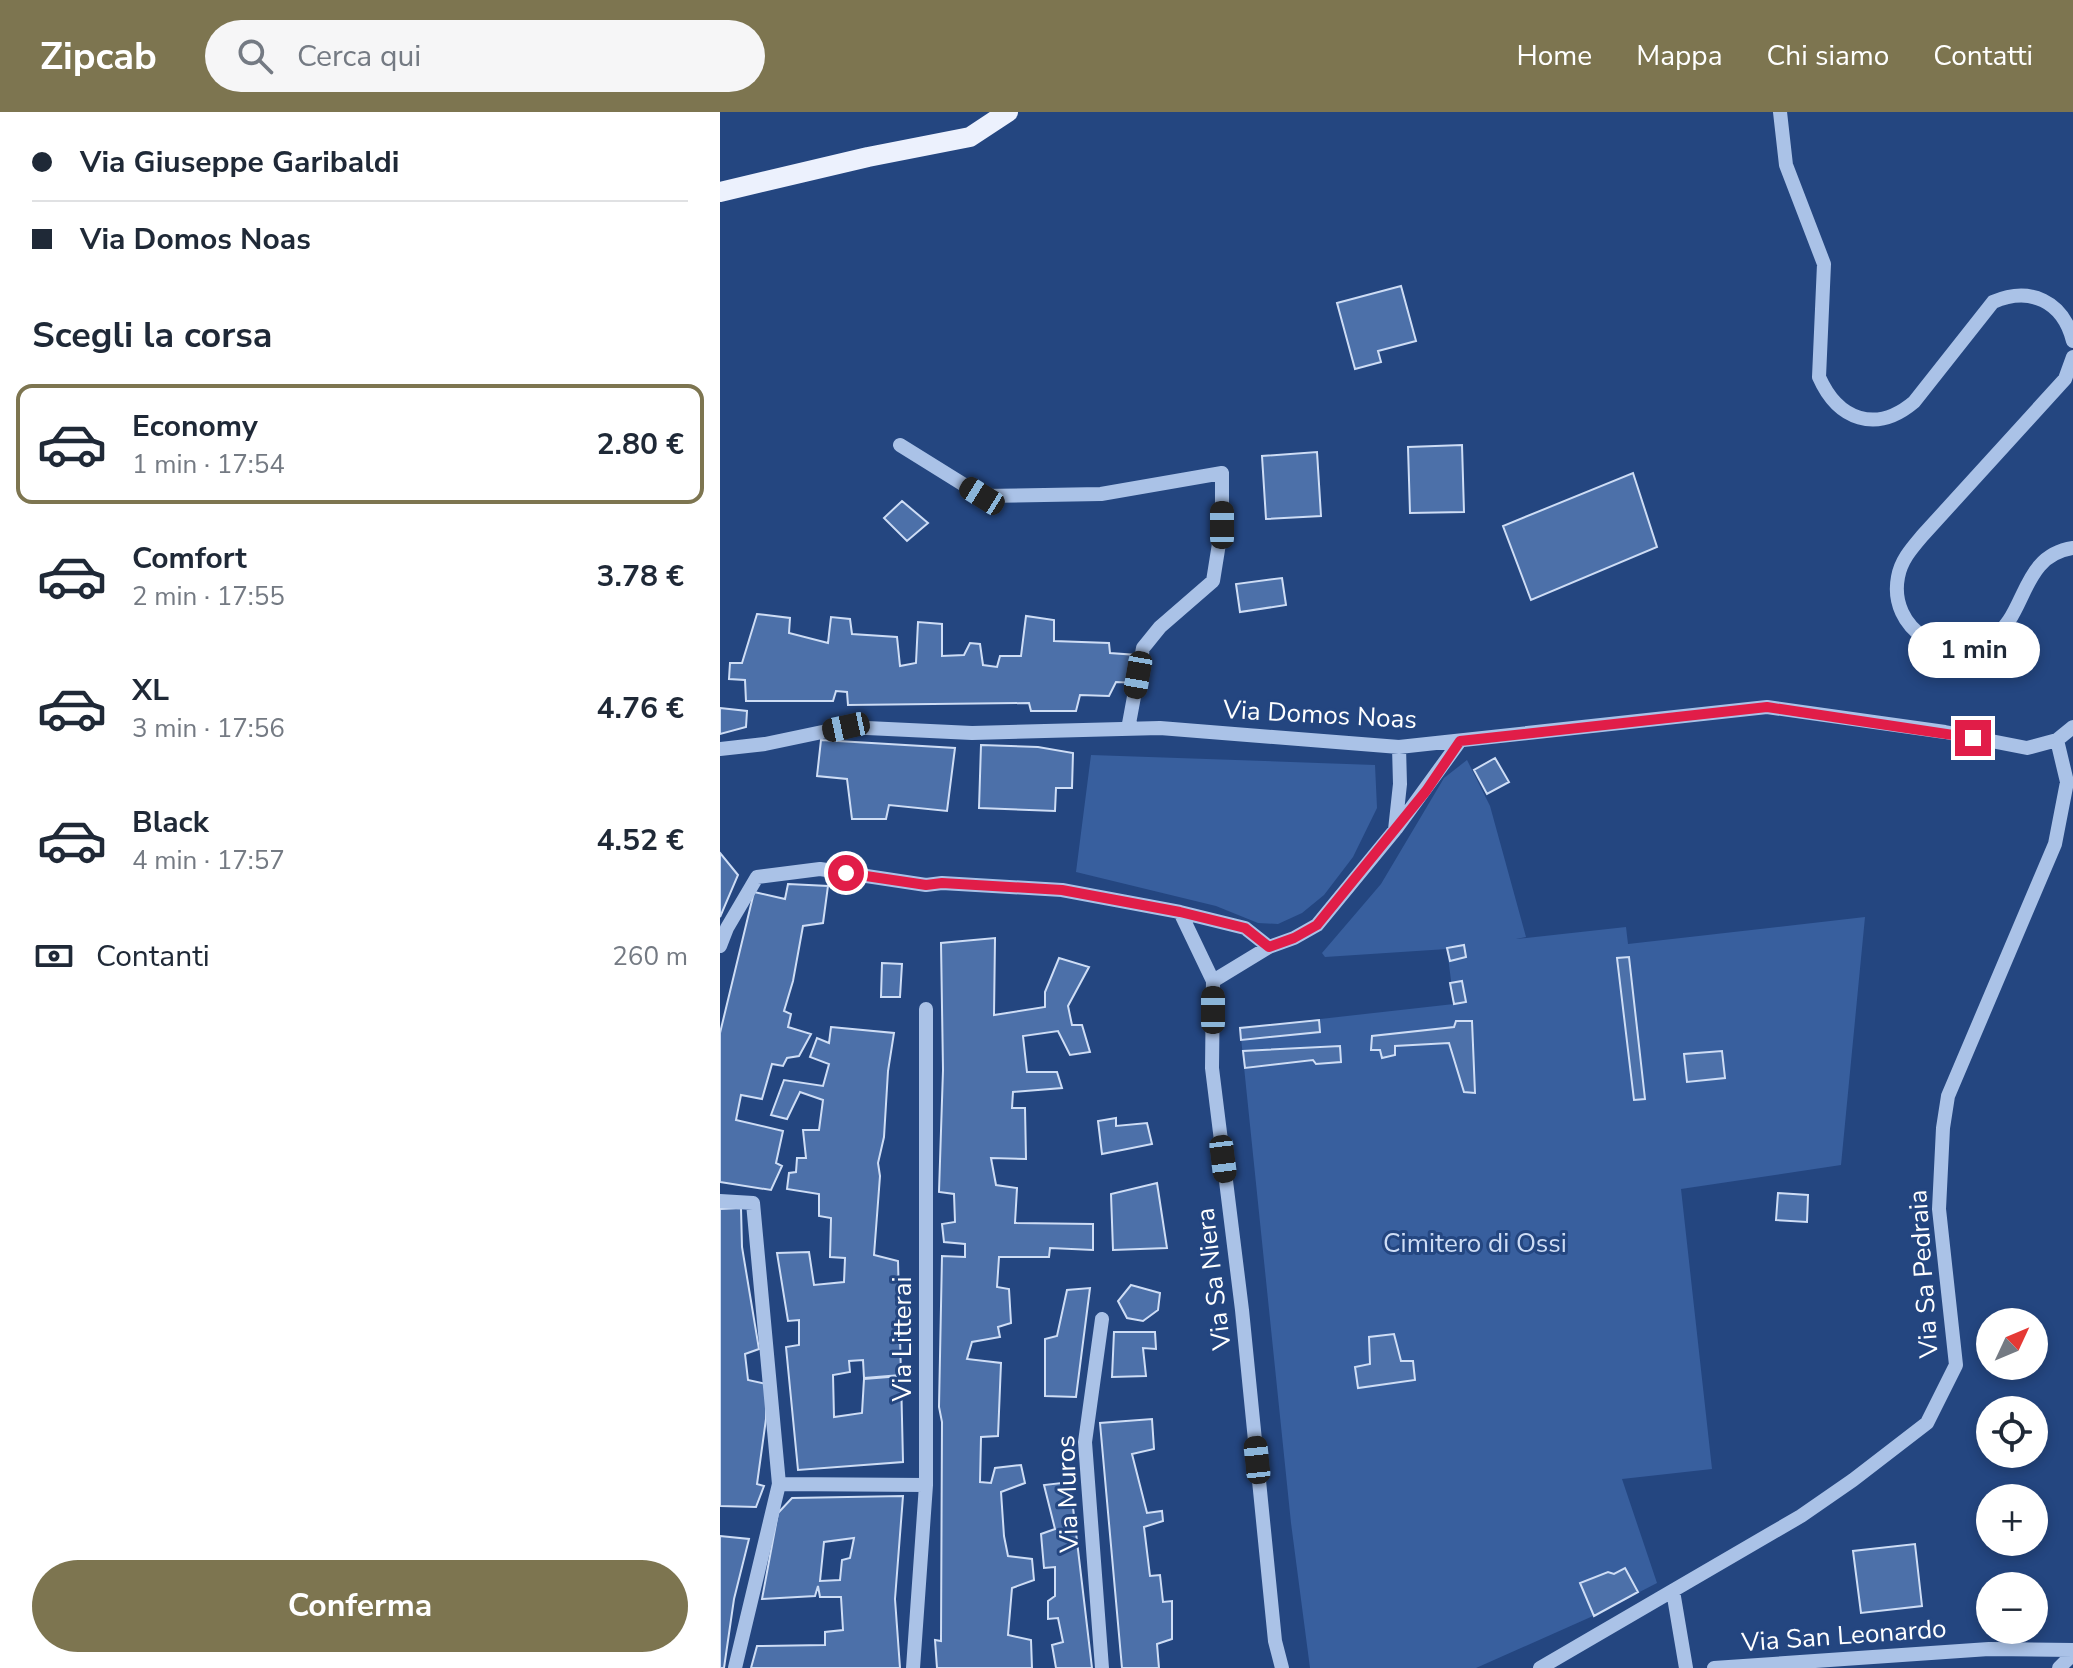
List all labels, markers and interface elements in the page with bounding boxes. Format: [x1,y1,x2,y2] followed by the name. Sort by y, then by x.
[205,20,765,92] search box
[40,31,157,82] text: Zipcab
[233,34,277,78] icon: search
[297,36,421,77] text: Cerca qui
[1516,37,1592,75] text: Home
[1636,37,1723,75] text: Mappa
[1767,37,1889,75] text: Chi siamo
[1933,37,2033,75] text: Contatti
[80,142,399,183] text: Via Giuseppe Garibaldi
[80,219,311,260] text: Via Domos Noas
[32,311,272,360] text: Scegli la corsa
[132,406,258,447] text: Economy
[36,408,108,480] icon: car
[596,424,684,465] text: 2.80 €
[132,447,285,482] text: 1 min · 17:54
[955,473,1009,519] car
[1210,501,1234,549] car
[132,538,247,579] text: Comfort
[36,540,108,612] icon: car
[596,556,684,597] text: 3.78 €
[132,579,285,614] text: 2 min · 17:55
[1907,622,2039,678] callout: 1 min
[1940,632,2008,667] text: 1 min
[1122,649,1154,701] car
[132,670,169,711] text: XL
[36,672,108,744] icon: car
[596,688,684,729] text: 4.76 €
[1221,692,1418,737] street label: Via Domos Noas
[820,710,872,744] car
[132,711,285,746] text: 3 min · 17:56
[1955,720,1991,756] route end
[132,802,209,843] text: Black
[36,804,108,876] icon: car
[596,820,684,861] text: 4.52 €
[132,843,285,878] text: 4 min · 17:57
[828,855,864,891] route start
[32,934,76,978] icon: cash
[96,936,210,977] text: Contanti
[612,939,688,974] text: 260 m
[1201,986,1225,1034] car
[1208,1134,1238,1184] car
[1900,1189,1947,1360] street label: Via Sa Pedraia
[1187,1206,1240,1353] street label: Via Sa Niera
[1383,1226,1567,1261] park label: Cimitero di Ossi
[885,1276,920,1403] street label: Via Litterai
[1976,1308,2048,1380] north arrow
[1976,1308,2048,1644] map controls
[1976,1396,2048,1468] button: locate
[1048,1435,1087,1554] street label: Via Muros
[1243,1435,1271,1485] car
[1976,1484,2048,1556] button: +
[32,1560,688,1652] button: Conferma
[1976,1572,2048,1644] button: −
[1739,1611,1948,1660] street label: Via San Leonardo

